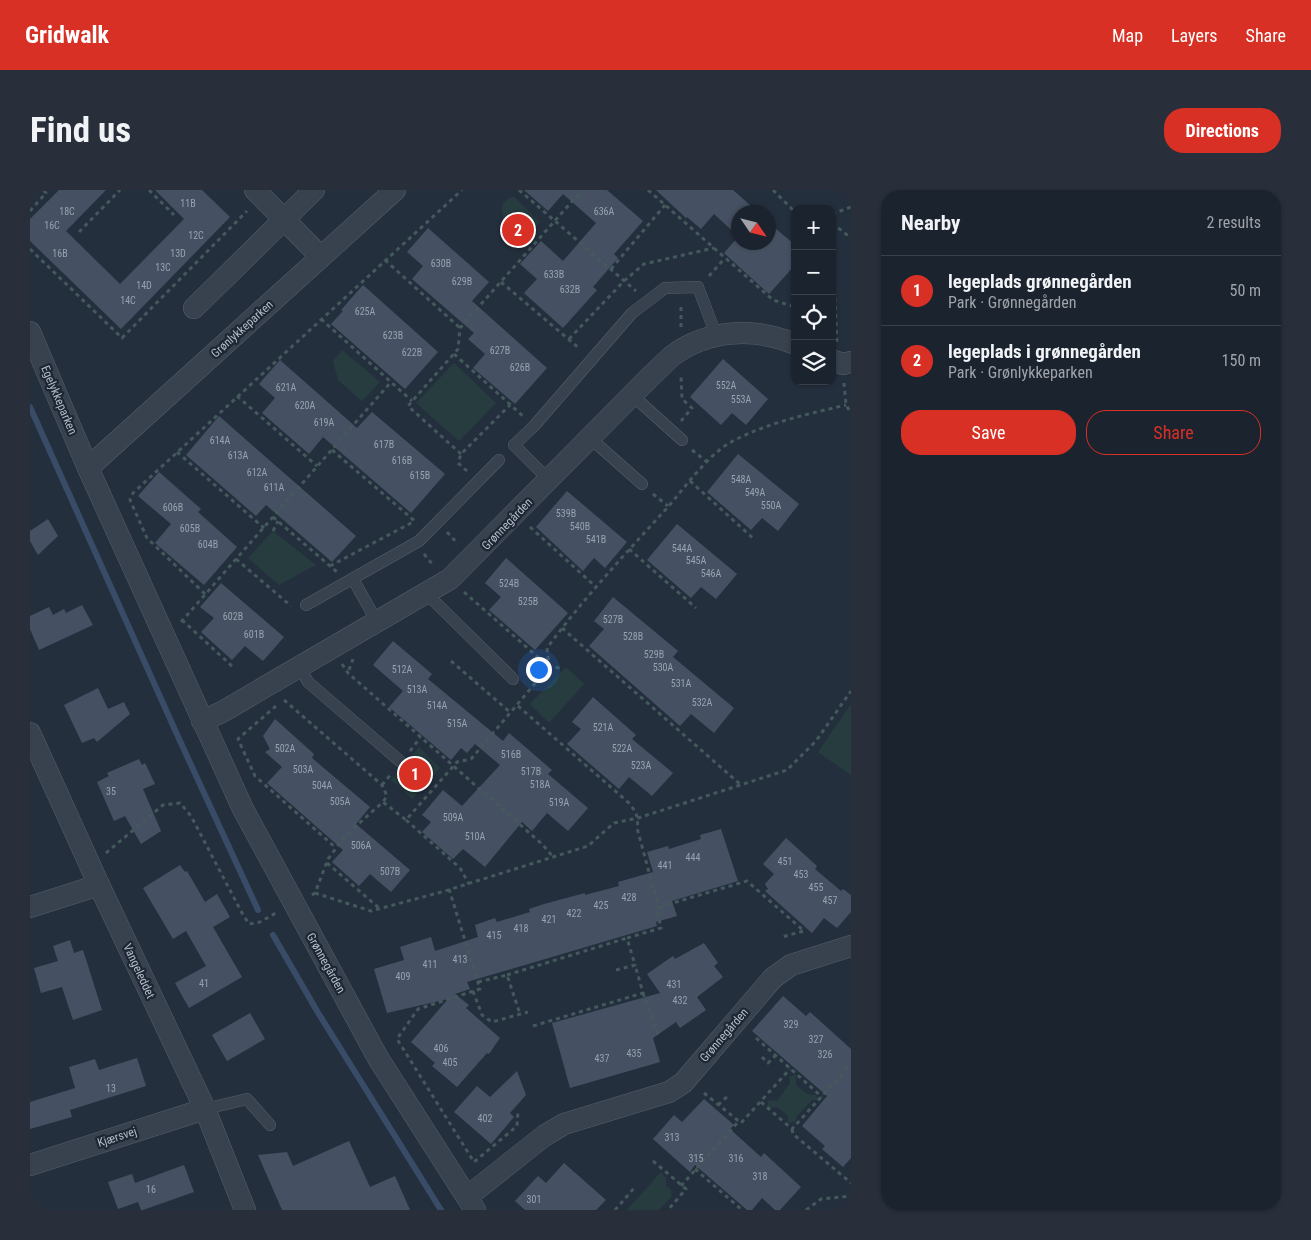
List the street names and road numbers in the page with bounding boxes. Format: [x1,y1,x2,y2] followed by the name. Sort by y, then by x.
[208,297,276,361] street label: Grønlykkeparken
[38,363,80,437] street label: Egelykkeparken
[479,495,535,553] street label: Grønnegården
[304,930,348,996] street label: Grønnegården
[120,941,158,1001] street label: Vangeleddet
[697,1005,751,1065] street label: Grønnegården
[96,1124,138,1150] street label: Kjærsvej

